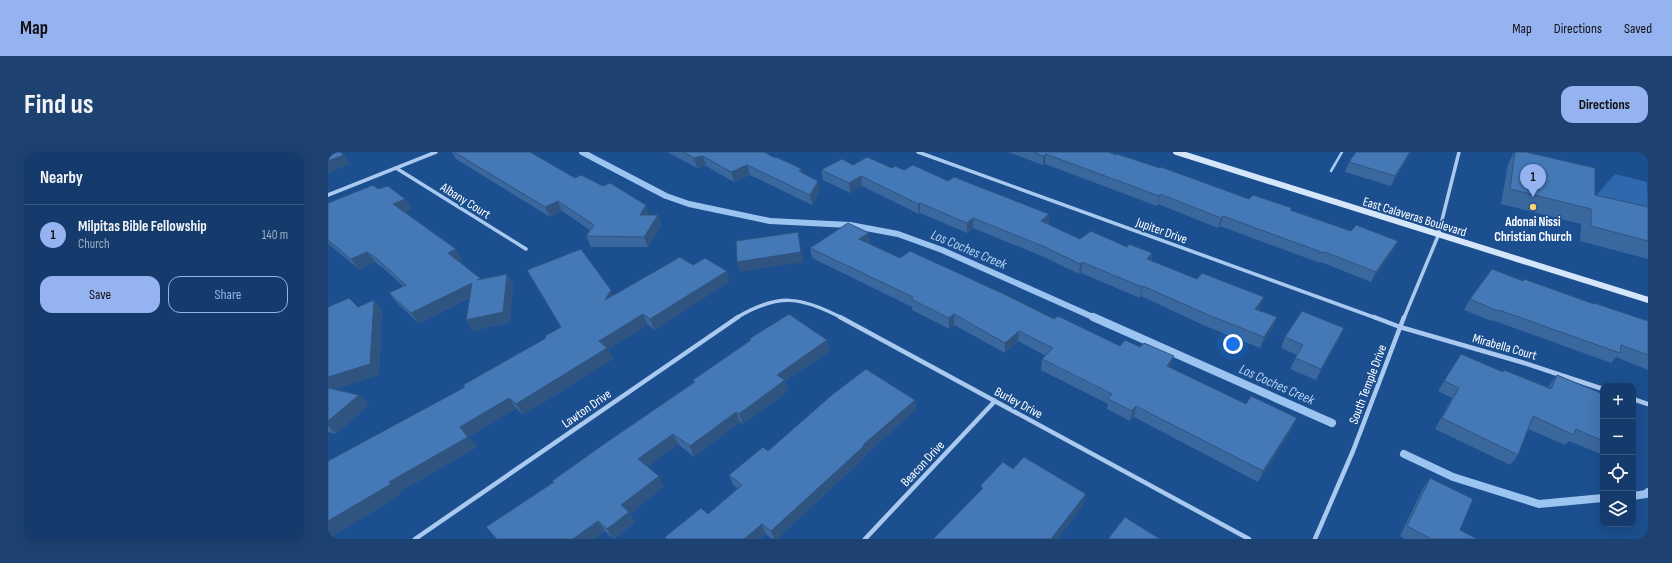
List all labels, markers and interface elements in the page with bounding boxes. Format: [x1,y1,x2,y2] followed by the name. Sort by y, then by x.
[20,17,48,40] text: Map
[1512,20,1532,37] text: Map
[1554,20,1602,37] text: Directions
[1624,20,1652,37] text: Saved
[1561,86,1648,123] button: Directions
[24,88,93,121] text: Find us
[1520,164,1546,197] pin: 1
[40,168,83,188] text: Nearby
[437,179,493,222] street label: Albany Court
[1361,194,1469,240] street label: East Calaveras Boulevard
[1528,202,1538,212] marker: Adonai Nissi Christian Church
[1133,214,1190,248] street label: Jupiter Drive
[1494,214,1572,245] place label: Adonai Nissi Christian Church
[78,217,207,236] text: Milpitas Bible Fellowship
[928,226,1010,273] water label: Los Coches Creek
[50,227,56,243] text: 1
[262,227,288,243] text: 140 m
[78,236,110,252] text: Church
[40,276,160,313] button: Save
[168,276,288,313] button: Share
[1471,330,1539,364] street label: Mirabella Court
[1223,334,1243,354] your location
[1345,342,1390,426] street label: South Temple Drive
[1237,360,1318,409] water label: Los Coches Creek
[1600,383,1636,527] map controls
[1600,383,1636,419] button: +
[992,384,1045,422] street label: Burley Drive
[559,386,614,432] street label: Lawton Drive
[1600,419,1636,455] button: −
[897,437,948,490] street label: Beacon Drive
[1600,455,1636,491] button: locate
[1600,491,1636,527] button: layers

